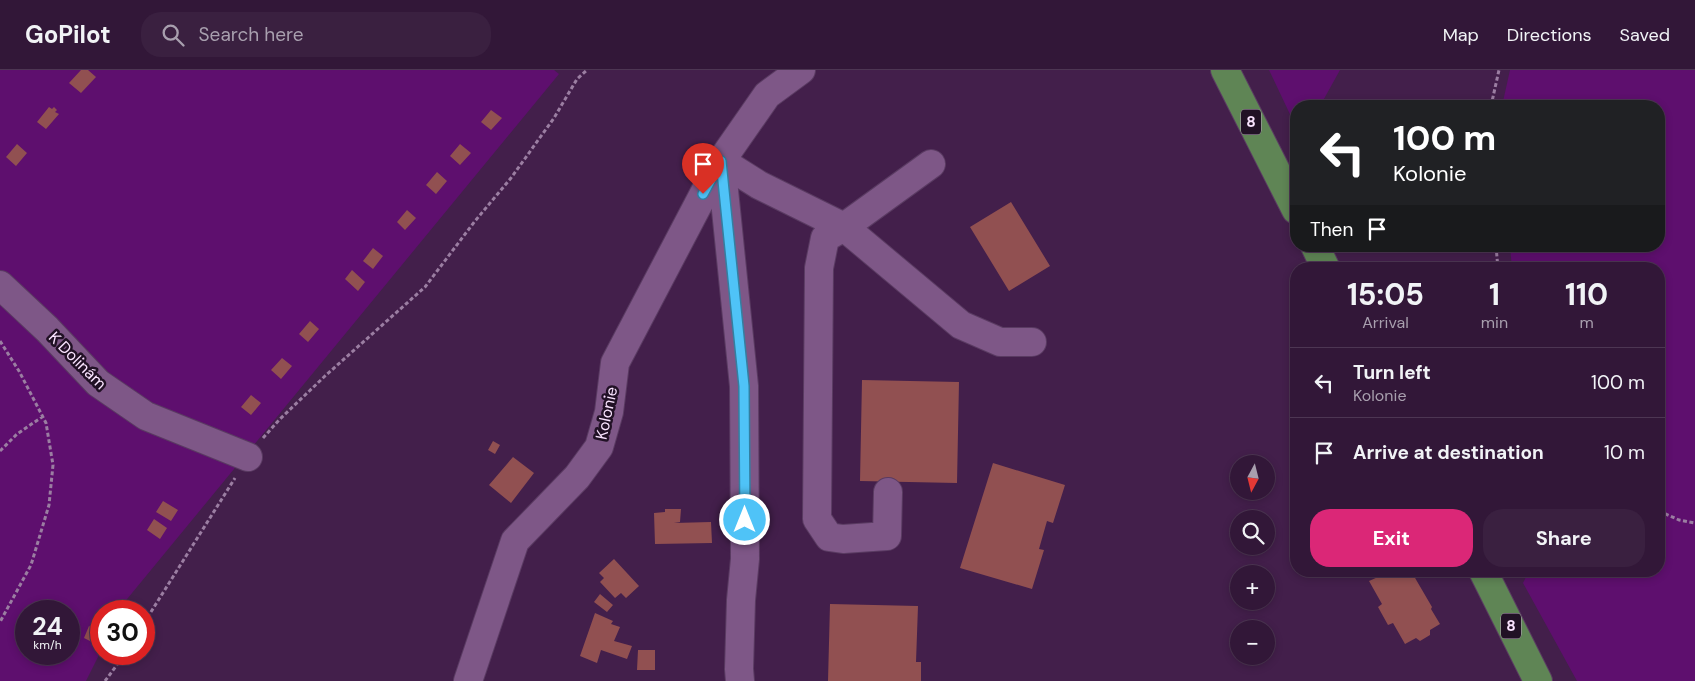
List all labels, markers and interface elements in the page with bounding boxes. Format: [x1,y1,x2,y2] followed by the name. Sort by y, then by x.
[141,12,491,57] search box
[25,19,111,50] text: GoPilot
[159,21,187,49] icon: search
[199,22,303,47] text: Search here
[1443,23,1479,47] text: Map
[1507,23,1592,47] text: Directions
[1620,23,1670,47] text: Saved
[1241,110,1261,134] road number: 8
[1393,115,1496,161] text: 100 m
[1310,120,1375,185] icon: left
[682,143,724,194] pin
[689,150,717,178] icon: arrive
[1393,159,1467,188] text: Kolonie
[1363,215,1391,243] icon: arrive
[1310,217,1353,242] text: Then
[1347,275,1424,314] text: 15:05
[1489,275,1500,314] text: 1
[1565,275,1608,314] text: 110
[1362,312,1409,333] text: Arrival
[1481,312,1508,333] text: min
[1579,312,1594,333] text: m
[44,327,111,394] street label: K Dolinám
[1353,360,1431,385] text: Turn left
[1310,369,1338,397] icon: left
[1591,370,1645,395] text: 100 m
[591,385,622,441] street label: Kolonie
[1353,385,1406,406] text: Kolonie
[1310,439,1338,467] icon: arrive
[1353,440,1544,465] text: Arrive at destination
[1604,440,1645,465] text: 10 m
[1230,455,1275,500] north arrow
[1230,455,1275,665] map controls
[718,493,770,545] position arrow
[1310,509,1473,567] button: Exit
[1483,509,1645,567] button: Share
[1230,510,1275,555] button: search
[1230,565,1275,610] button: +
[90,600,155,665] speed limit sign: 30
[32,610,63,643] text: 24
[1501,614,1521,638] road number: 8
[1230,620,1275,665] button: −
[33,637,62,653] text: km/h

